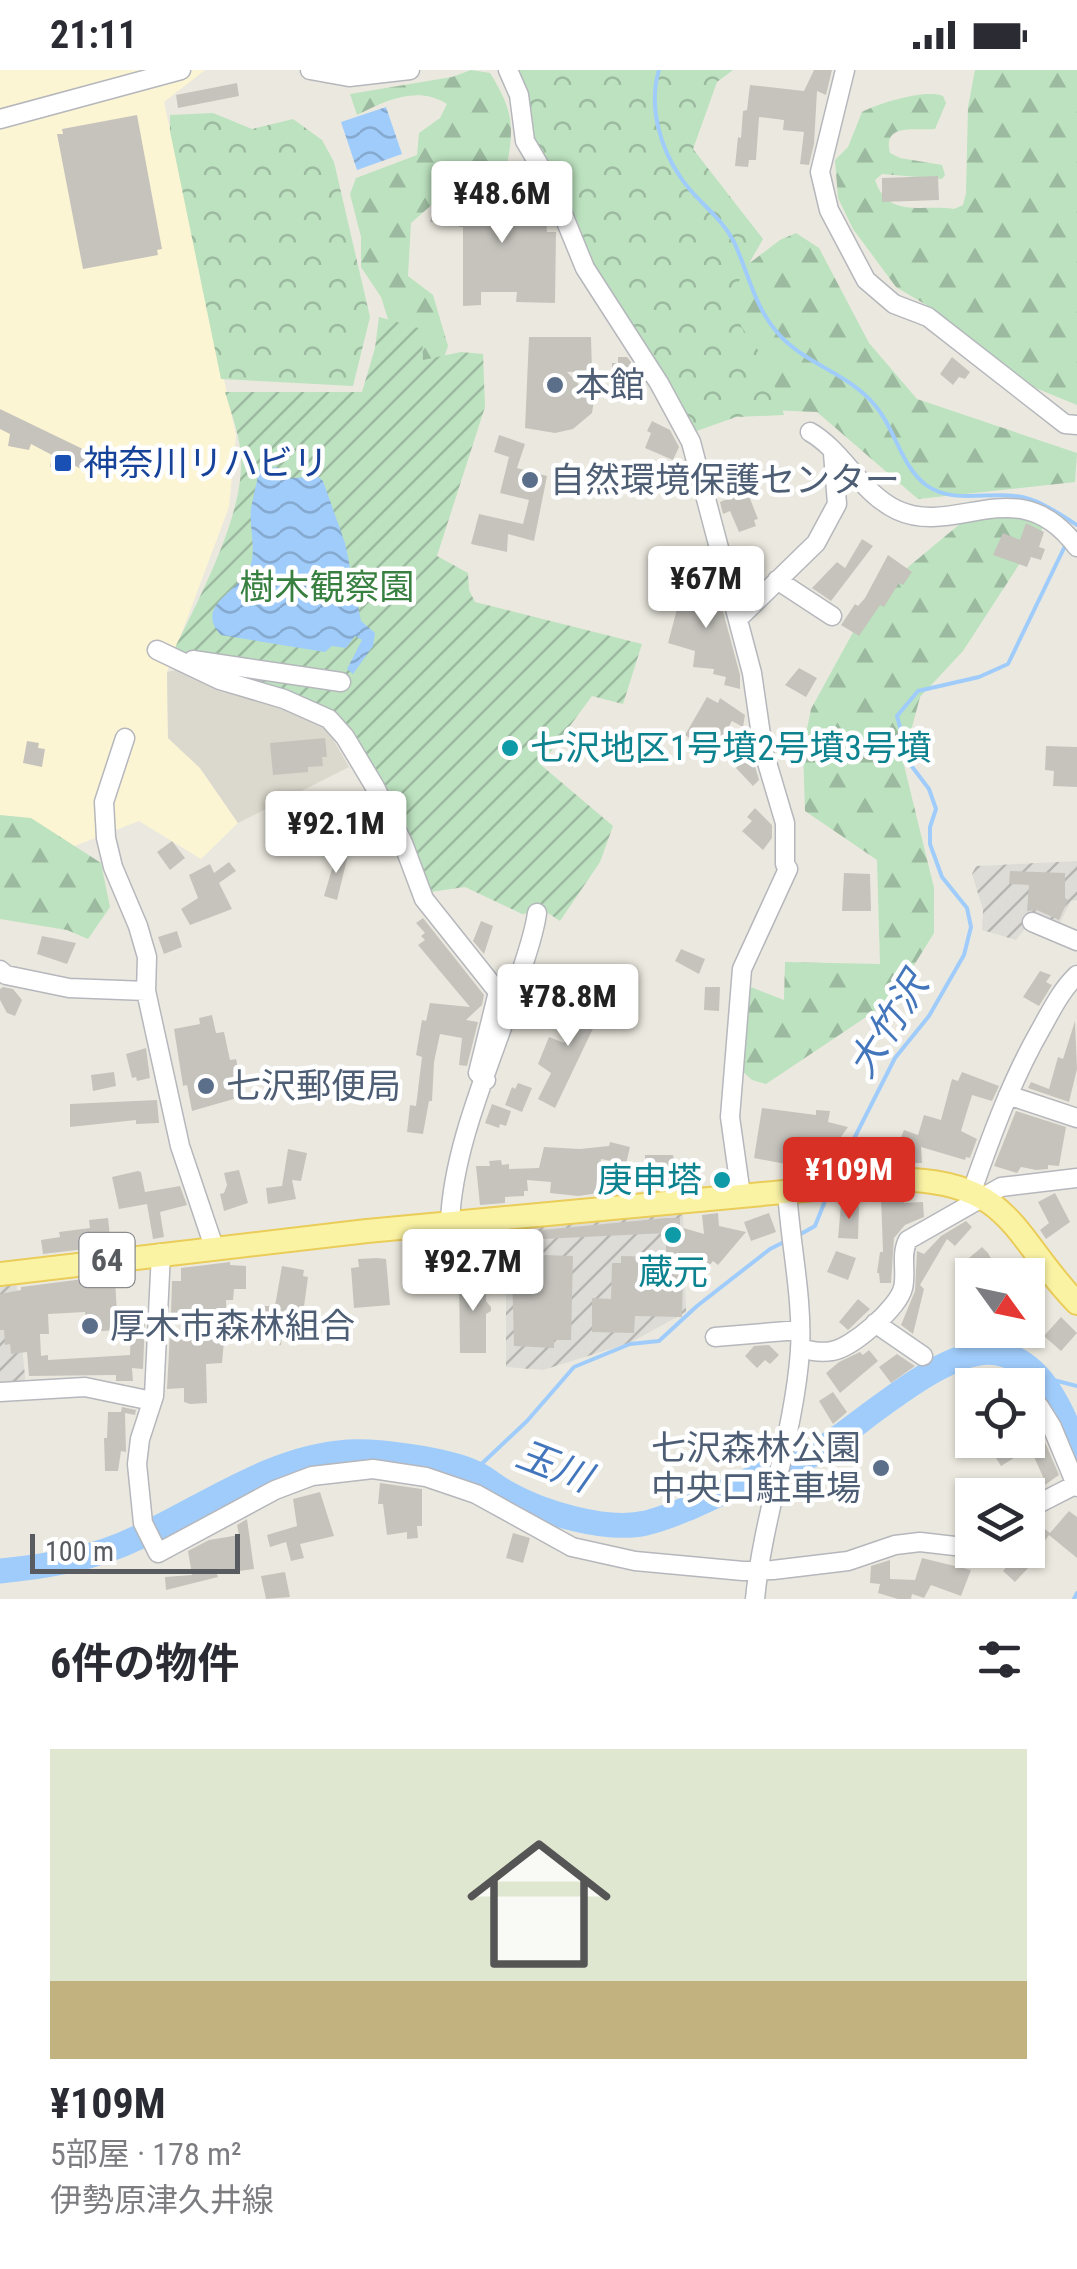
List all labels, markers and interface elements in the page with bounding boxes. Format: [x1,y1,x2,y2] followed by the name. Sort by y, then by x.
[50,13,137,57] text: 21:11
[421,161,583,246] pin: ¥48.6M
[453,174,551,212] text: ¥48.6M
[575,365,645,406] place label: 本館
[544,374,566,396] marker: 本館
[83,443,328,484] place label: 神奈川リハビリ
[52,452,74,474] marker: 神奈川リハビリ
[550,460,900,501] place label: 自然環境保護センター
[519,469,541,491] marker: 自然環境保護センター
[647,546,765,631] pin: ¥67M
[670,559,742,597] text: ¥67M
[239,567,415,608] park label: 樹木観察園
[530,728,932,769] place label: 七沢地区1号墳2号墳3号墳
[499,737,521,759] marker: 七沢地区1号墳2号墳3号墳
[255,791,417,876] pin: ¥92.1M
[287,804,385,842] text: ¥92.1M
[839,961,940,1085] water label: 大竹沢
[487,964,649,1049] pin: ¥78.8M
[519,977,617,1015] text: ¥78.8M
[226,1066,401,1107] place label: 七沢郵便局
[195,1075,217,1097] marker: 七沢郵便局
[779,1137,919,1222] pin: ¥109M
[805,1150,893,1188] text: ¥109M
[597,1160,702,1201] place label: 庚申塔
[711,1169,733,1191] marker: 庚申塔
[662,1224,684,1246] marker: 蔵元
[392,1229,554,1314] pin: ¥92.7M
[80,1233,134,1287] road number: 64
[424,1242,522,1280] text: ¥92.7M
[638,1252,708,1293] place label: 蔵元
[955,1258,1045,1348] north arrow
[955,1258,1045,1568] map controls
[110,1306,355,1347] place label: 厚木市森林組合
[79,1315,101,1337] marker: 厚木市森林組合
[955,1368,1045,1458] button: locate
[651,1428,861,1509] place label: 七沢森林公園 中央口駐車場
[511,1432,601,1502] water label: 玉川
[870,1457,892,1479] marker: 七沢森林公園 中央口駐車場
[955,1478,1045,1568] button: layers
[30,1529,240,1574] scale bar
[45,1535,114,1568] text: 100 m
[972,1632,1027,1687] icon: filters
[50,1639,239,1688] text: 6件の物件
[449,1814,629,1994] icon: home
[50,2079,165,2128] text: ¥109M
[50,2135,242,2173] text: 5部屋 · 178 m²
[50,2181,274,2219] text: 伊勢原津久井線

